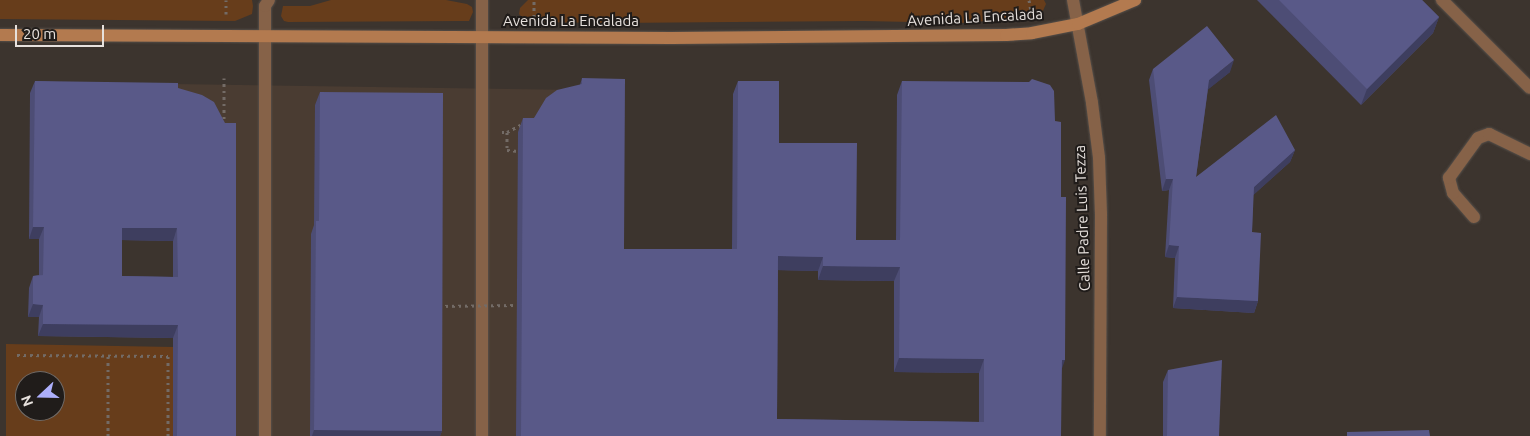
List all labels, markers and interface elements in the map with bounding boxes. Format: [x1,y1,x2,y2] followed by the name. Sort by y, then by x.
[907,4,1043,30] street label: Avenida La Encalada
[503,12,639,30] street label: Avenida La Encalada
[18,15,106,47] scale bar
[23,25,56,42] text: 20 m
[1070,145,1094,291] street label: Calle Padre Luis Tezza
[15,371,65,421] north arrow
[18,393,36,409] text: N

